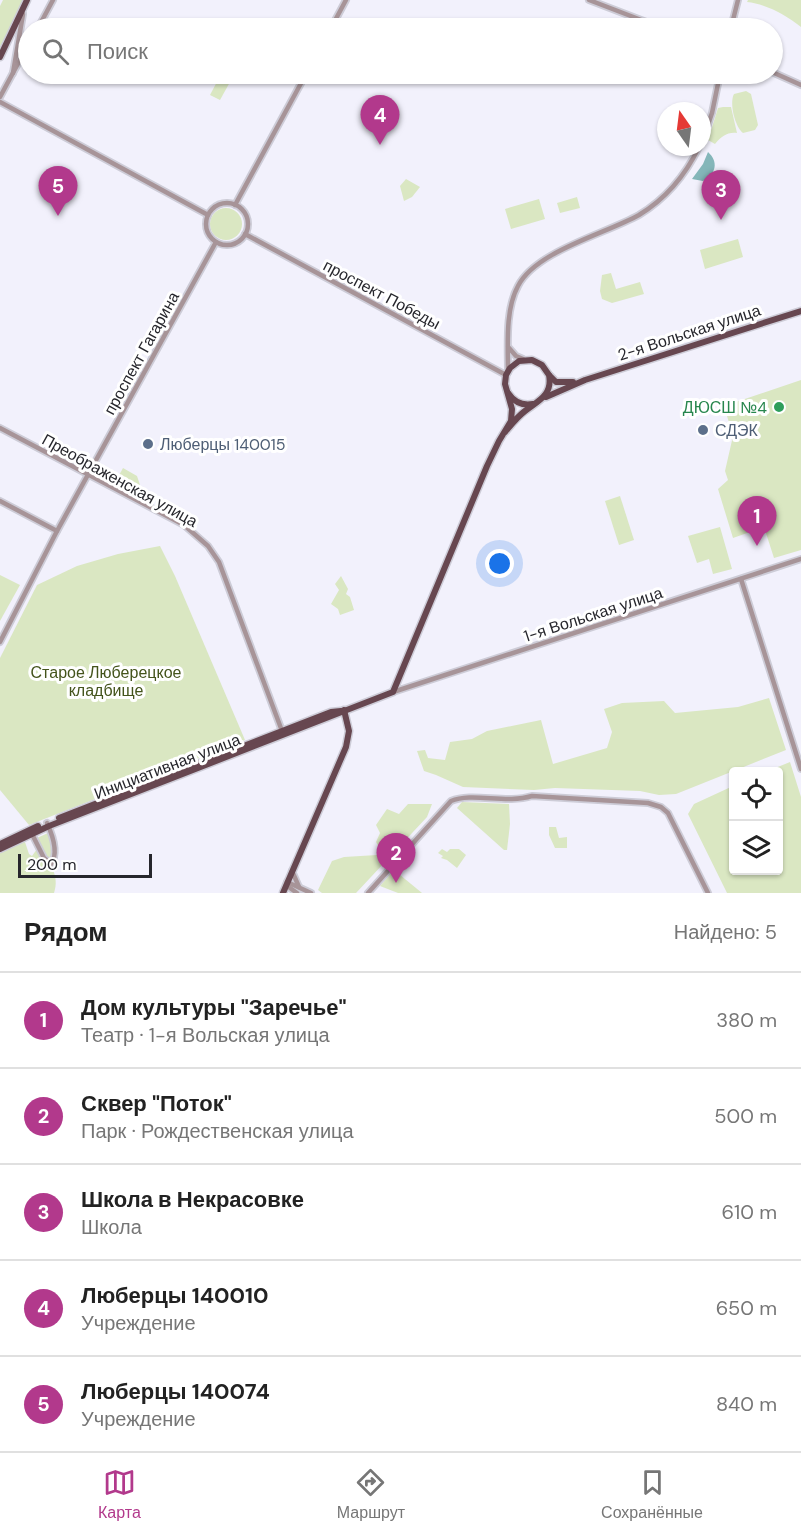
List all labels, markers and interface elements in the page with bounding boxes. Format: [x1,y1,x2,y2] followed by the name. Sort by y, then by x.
[18,18,783,84] search box
[39,35,72,68] icon: search
[87,37,148,66] text: Поиск
[360,96,400,145] pin: 4
[657,102,711,156] north arrow
[38,166,78,216] pin: 5
[702,170,740,220] pin: 3
[320,255,444,334] street label: проспект Победы
[99,288,184,418] street label: проспект Гагарина
[615,299,763,365] street label: 2-я Вольская улица
[683,397,767,418] place label: ДЮСШ №4
[772,400,786,414] marker: ДЮСШ №4
[715,420,759,441] place label: СДЭК
[696,423,710,437] marker: СДЭК
[38,429,201,532] street label: Преображенская улица
[160,434,286,455] place label: Люберцы 140015
[141,437,155,451] marker: Люберцы 140015
[738,496,777,546] pin: 1
[485,549,514,578] your location
[521,582,665,647] street label: 1-я Вольская улица
[31,662,182,701] park label: Старое Люберецкое кладбище
[91,729,244,804] street label: Инициативная улица
[729,767,783,875] map controls
[729,767,783,821] button: locate
[729,821,783,875] button: layers
[376,834,416,883] pin: 2
[18,851,152,878] scale bar
[27,854,76,875] text: 200 m
[24,915,107,949] text: Рядом
[674,919,777,945] text: Найдено: 5
[81,993,347,1022] text: Дом культуры "Заречье"
[40,1007,47,1033] text: 1
[716,1007,777,1033] text: 380 m
[81,1022,330,1048] text: Театр · 1-я Вольская улица
[81,1089,232,1118] text: Сквер "Поток"
[38,1103,49,1129] text: 2
[714,1103,777,1129] text: 500 m
[81,1118,354,1144] text: Парк · Рождественская улица
[81,1185,304,1214] text: Школа в Некрасовке
[37,1199,50,1225] text: 3
[721,1199,777,1225] text: 610 m
[81,1214,142,1240] text: Школа
[81,1281,268,1310] text: Люберцы 140010
[37,1295,50,1321] text: 4
[716,1295,777,1321] text: 650 m
[81,1310,196,1336] text: Учреждение
[81,1377,270,1406] text: Люберцы 140074
[37,1391,50,1417] text: 5
[716,1391,777,1417] text: 840 m
[81,1406,196,1432] text: Учреждение
[98,1466,141,1523] tab: Карта
[337,1466,405,1523] tab: Маршрут
[601,1466,703,1523] tab: Сохранённые

